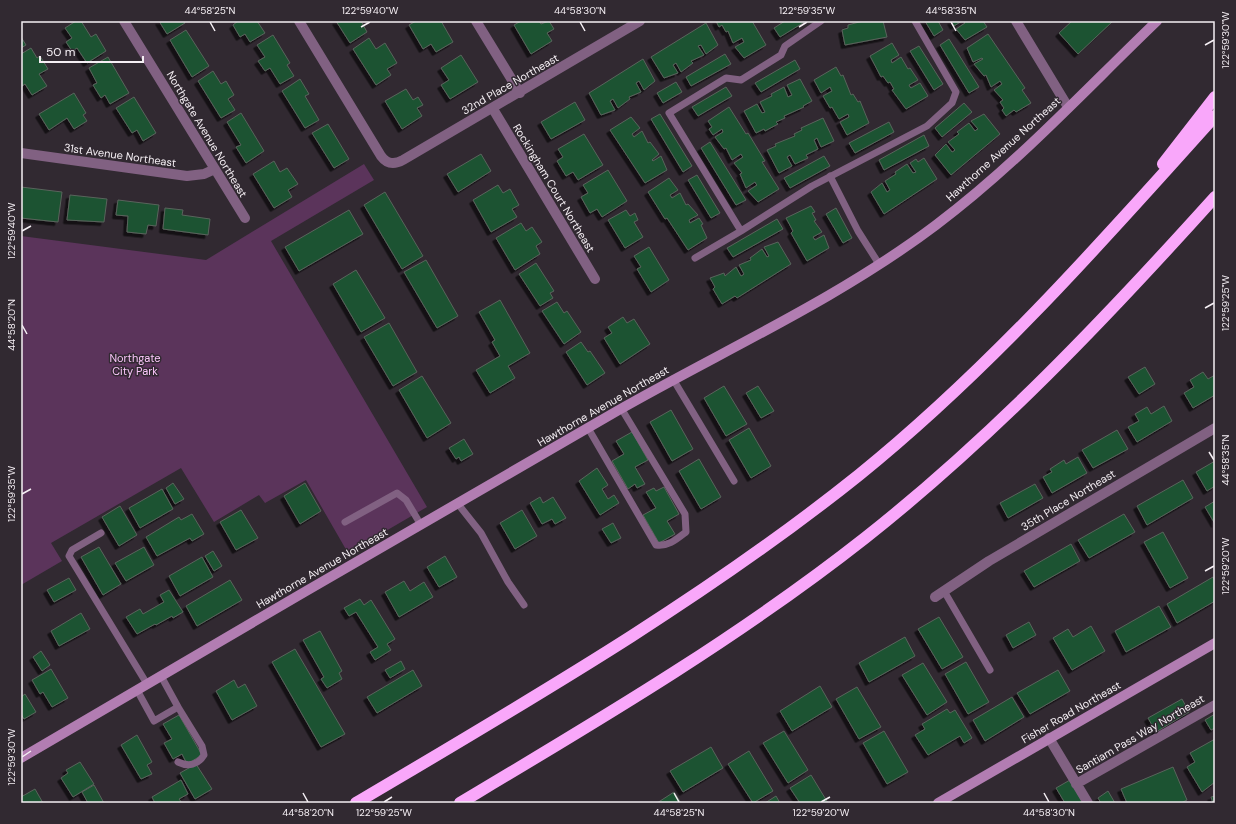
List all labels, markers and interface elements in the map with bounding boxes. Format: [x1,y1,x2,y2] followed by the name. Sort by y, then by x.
[185,4,236,17] text: 44°58'25"N
[342,4,399,17] text: 122°59'40"W
[554,4,606,17] text: 44°58'30"N
[779,4,835,17] text: 122°59'35"W
[926,4,977,17] text: 44°58'35"N
[1219,11,1232,69] text: 122°59'30"W
[40,38,143,64] scale bar
[46,44,75,60] text: 50 m
[459,50,561,118] street label: 32nd Place Northeast
[164,68,250,200] street label: Northgate Avenue Northeast
[943,94,1063,204] street label: Hawthorne Avenue Northeast
[510,121,598,255] street label: Rockingham Court Northeast
[63,140,177,170] street label: 31st Avenue Northeast
[5,202,18,259] text: 122°59'40"W
[1219,275,1232,331] text: 122°59'25"W
[5,299,18,351] text: 44°58'20"N
[109,351,161,378] park label: Northgate City Park
[535,363,671,449] street label: Hawthorne Avenue Northeast
[1219,434,1232,486] text: 44°58'35"N
[5,466,18,522] text: 122°59'35"W
[1018,466,1118,534] street label: 35th Place Northeast
[254,525,390,611] street label: Hawthorne Avenue Northeast
[1219,537,1232,594] text: 122°59'20"W
[1019,678,1123,746] street label: Fisher Road Northeast
[1073,691,1207,777] street label: Santiam Pass Way Northeast
[5,728,18,786] text: 122°59'30"W
[282,806,334,819] text: 44°58'20"N
[356,806,412,819] text: 122°59'25"W
[654,806,705,819] text: 44°58'25"N
[793,806,850,819] text: 122°59'20"W
[1023,806,1075,819] text: 44°58'30"N

